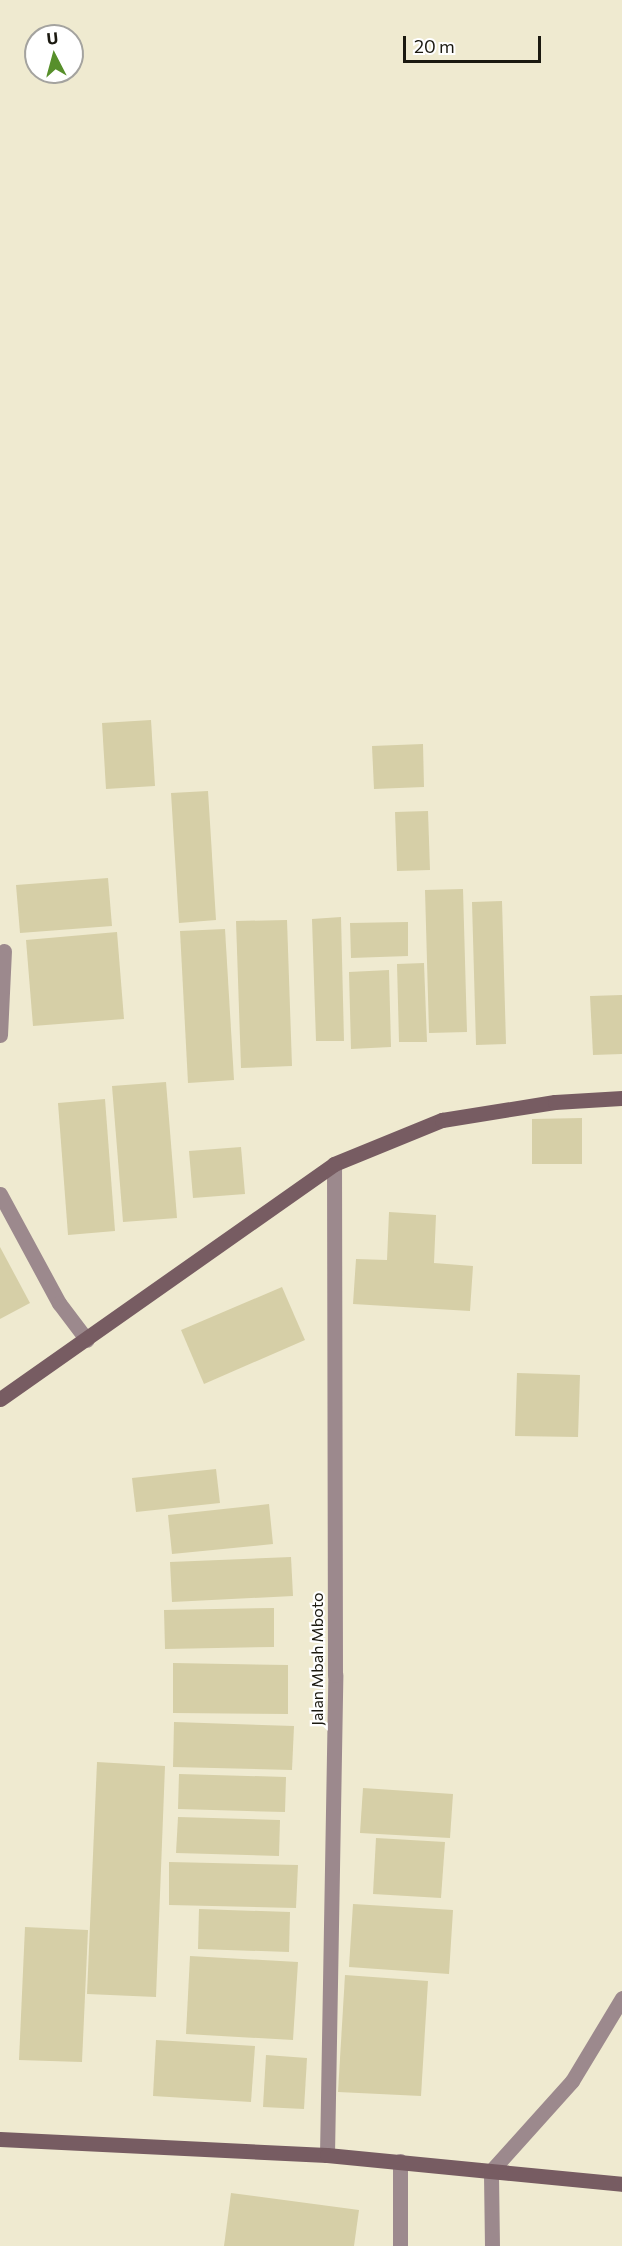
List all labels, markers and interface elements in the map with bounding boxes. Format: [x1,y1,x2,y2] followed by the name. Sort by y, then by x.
[24,24,84,84] north arrow
[406,24,544,62] scale bar
[45,28,59,48] text: U
[414,35,455,57] text: 20 m
[307,1592,327,1726] street label: Jalan Mbah Mboto

